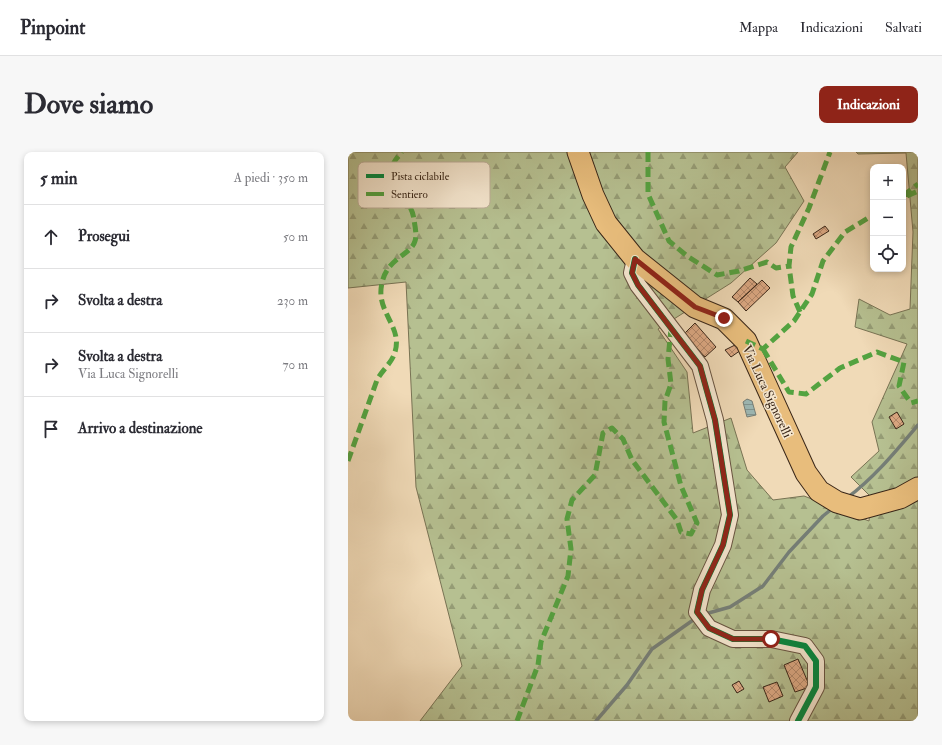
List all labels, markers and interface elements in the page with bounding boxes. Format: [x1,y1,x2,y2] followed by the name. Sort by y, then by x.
[20,16,85,40] text: Pinpoint
[739,19,778,36] text: Mappa
[800,19,863,36] text: Indicazioni
[885,19,922,36] text: Salvati
[819,86,918,123] button: Indicazioni
[24,87,153,122] text: Dove siamo
[358,162,490,208] legend
[870,164,906,272] map controls
[870,164,906,200] button: +
[40,168,78,189] text: 5 min
[234,170,308,186] text: A piedi · 350 m
[391,170,450,183] text: Pista ciclabile
[391,188,428,201] text: Sentiero
[870,200,906,236] button: −
[40,226,62,248] icon: ahead
[78,227,130,246] text: Prosegui
[283,229,308,245] text: 50 m
[870,236,906,272] button: locate
[40,290,62,312] icon: right
[78,291,162,310] text: Svolta a destra
[277,293,308,309] text: 230 m
[715,309,733,327] route end
[739,343,796,441] street label: Via Luca Signorelli
[78,347,162,366] text: Svolta a destra
[40,354,62,376] icon: right
[283,357,308,373] text: 70 m
[78,366,178,382] text: Via Luca Signorelli
[40,418,62,440] icon: arrive
[78,419,203,438] text: Arrivo a destinazione
[762,630,780,648] route start

